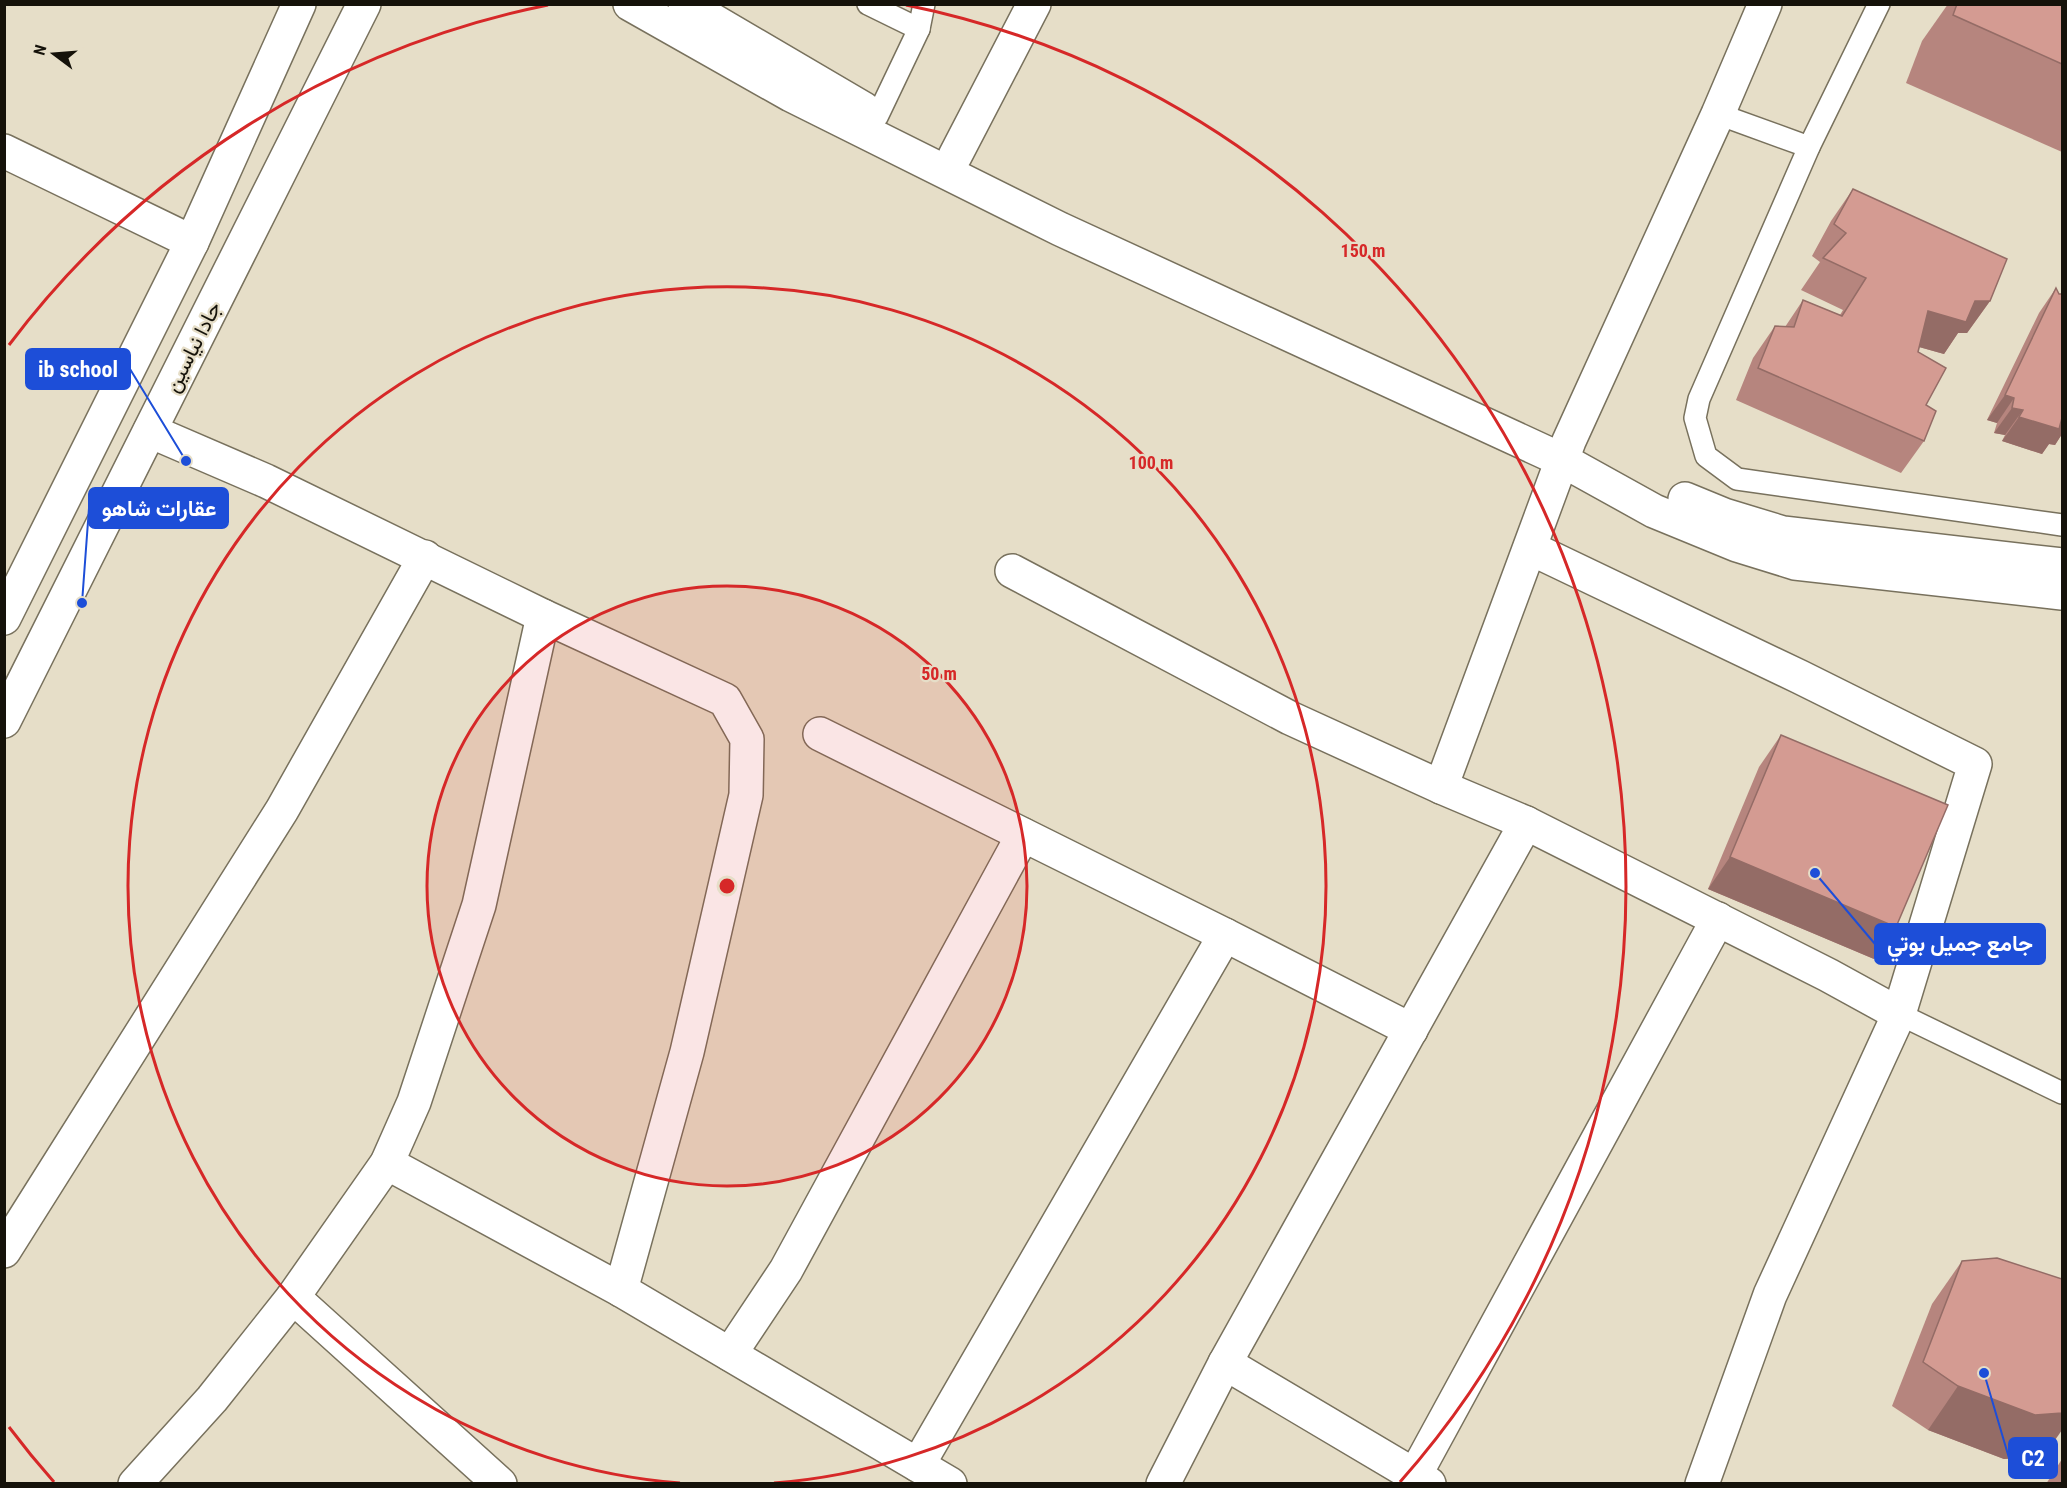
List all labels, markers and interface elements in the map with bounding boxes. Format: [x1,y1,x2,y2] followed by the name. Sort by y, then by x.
[24,24,84,84] north arrow
[30,43,51,57] text: N
[1341,240,1385,261] text: 150 m
[160,298,226,396] street label: جادا نیاسین
[26,349,130,389] callout: ib school
[38,357,118,382] text: ib school
[1129,452,1173,473] text: 100 m
[89,488,228,528] callout: عقارات شاهو
[102,496,216,522] text: عقارات شاهو
[921,663,957,684] text: 50 m
[717,876,737,896] centre of rings
[1875,924,2045,964] callout: جامع جميل بوتي
[1887,931,2033,962] text: جامع جميل بوتي
[2009,1438,2057,1478] callout: C2
[2021,1446,2045,1471] text: C2

